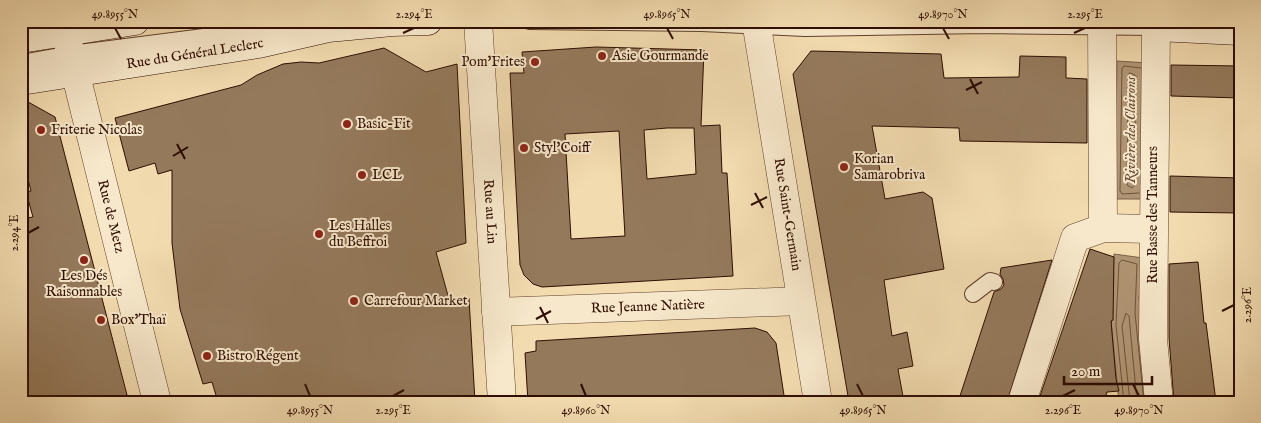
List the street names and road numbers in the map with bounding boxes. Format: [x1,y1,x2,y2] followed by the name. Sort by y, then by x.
[125,34,265,73] street label: Rue du Général Leclerc
[1144,146,1162,284] street label: Rue Basse des Tanneurs
[769,157,806,273] street label: Rue Saint-Germain
[93,178,129,256] street label: Rue de Metz
[479,179,501,245] street label: Rue au Lin
[591,295,706,318] street label: Rue Jeanne Natière

